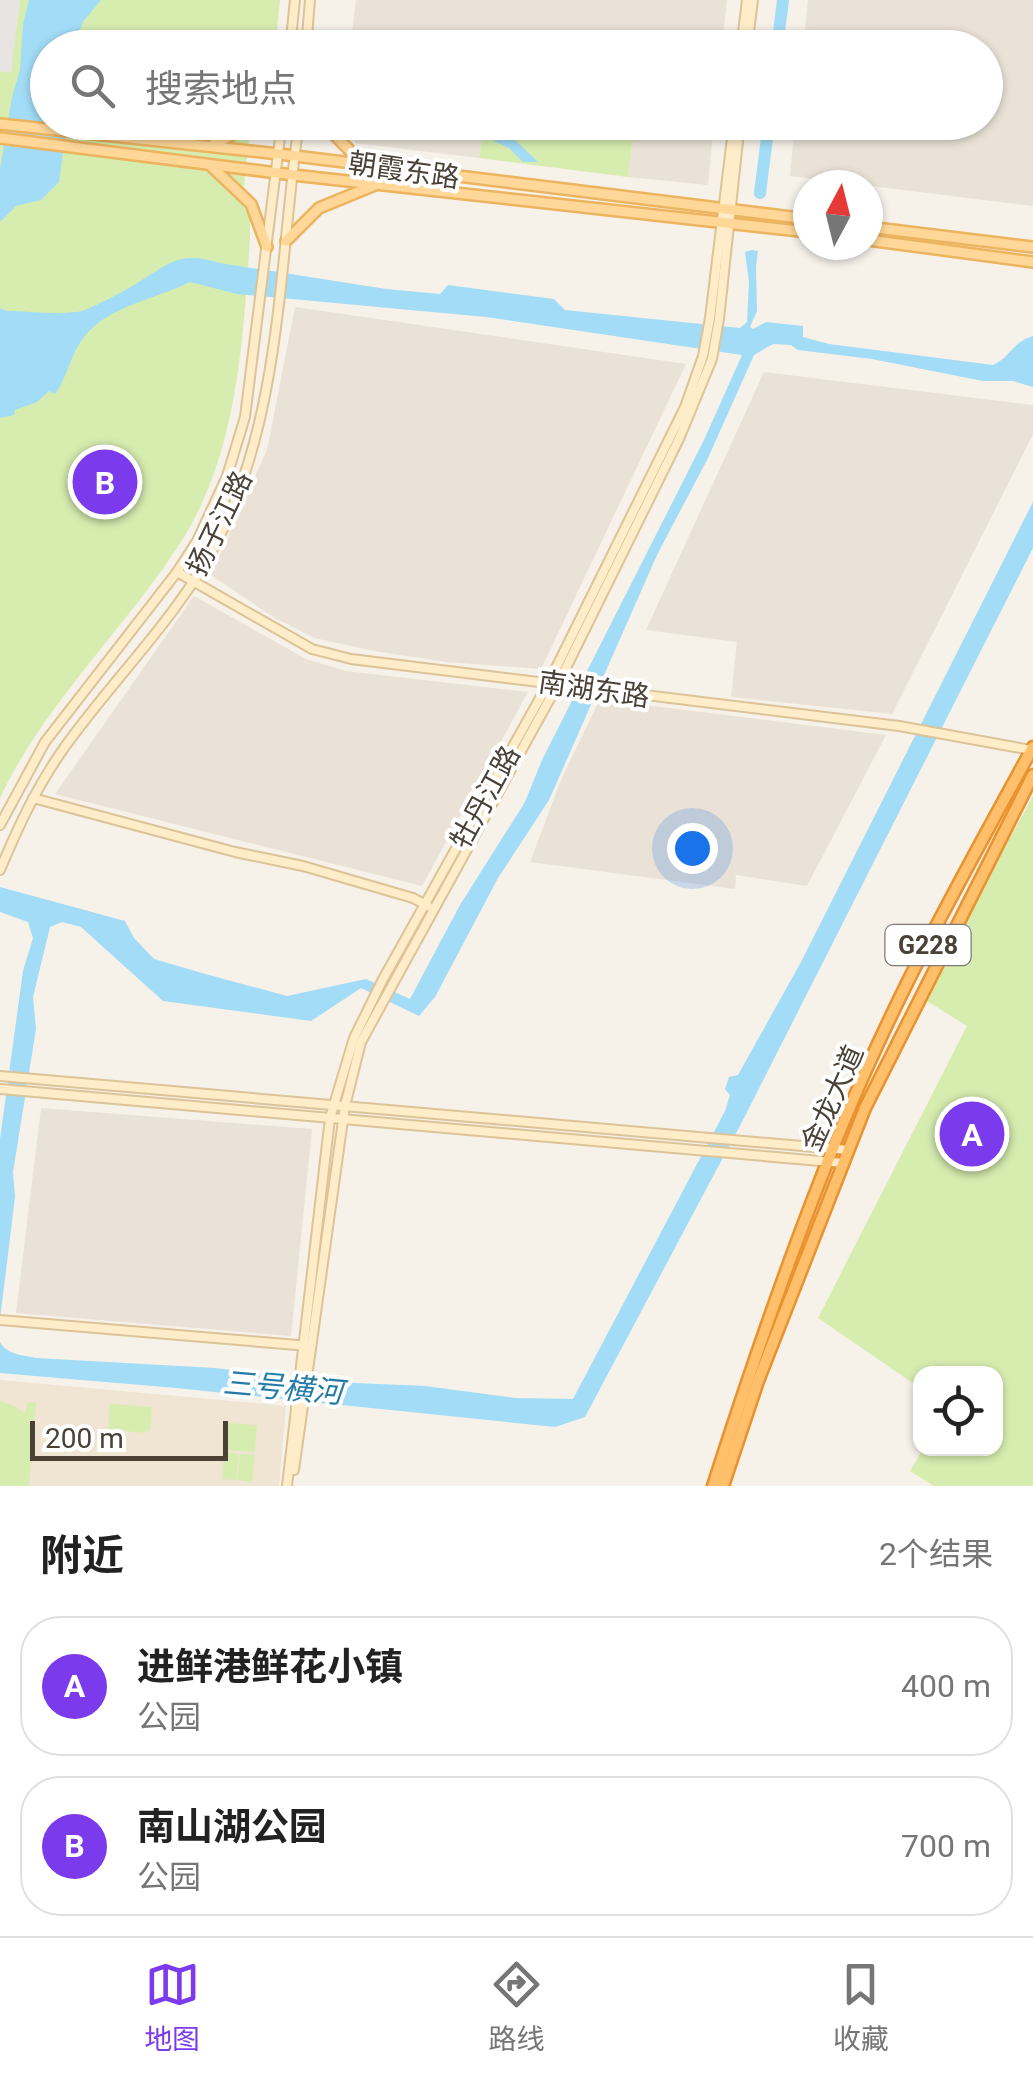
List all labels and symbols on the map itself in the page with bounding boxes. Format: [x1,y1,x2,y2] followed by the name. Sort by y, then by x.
[346,146,462,195] street label: 朝霞东路
[793,170,883,260] north arrow
[72,444,138,520] pin: B
[180,466,259,581] street label: 扬子江路
[536,665,652,714] street label: 南湖东路
[444,740,527,854] street label: 牡丹江路
[667,823,718,874] your location
[886,925,970,965] road number: G228
[795,1040,870,1156] street label: 金龙大道
[940,1096,1004,1172] pin: A
[222,1365,349,1411] water label: 三号横河
[30,1416,228,1460] scale bar

